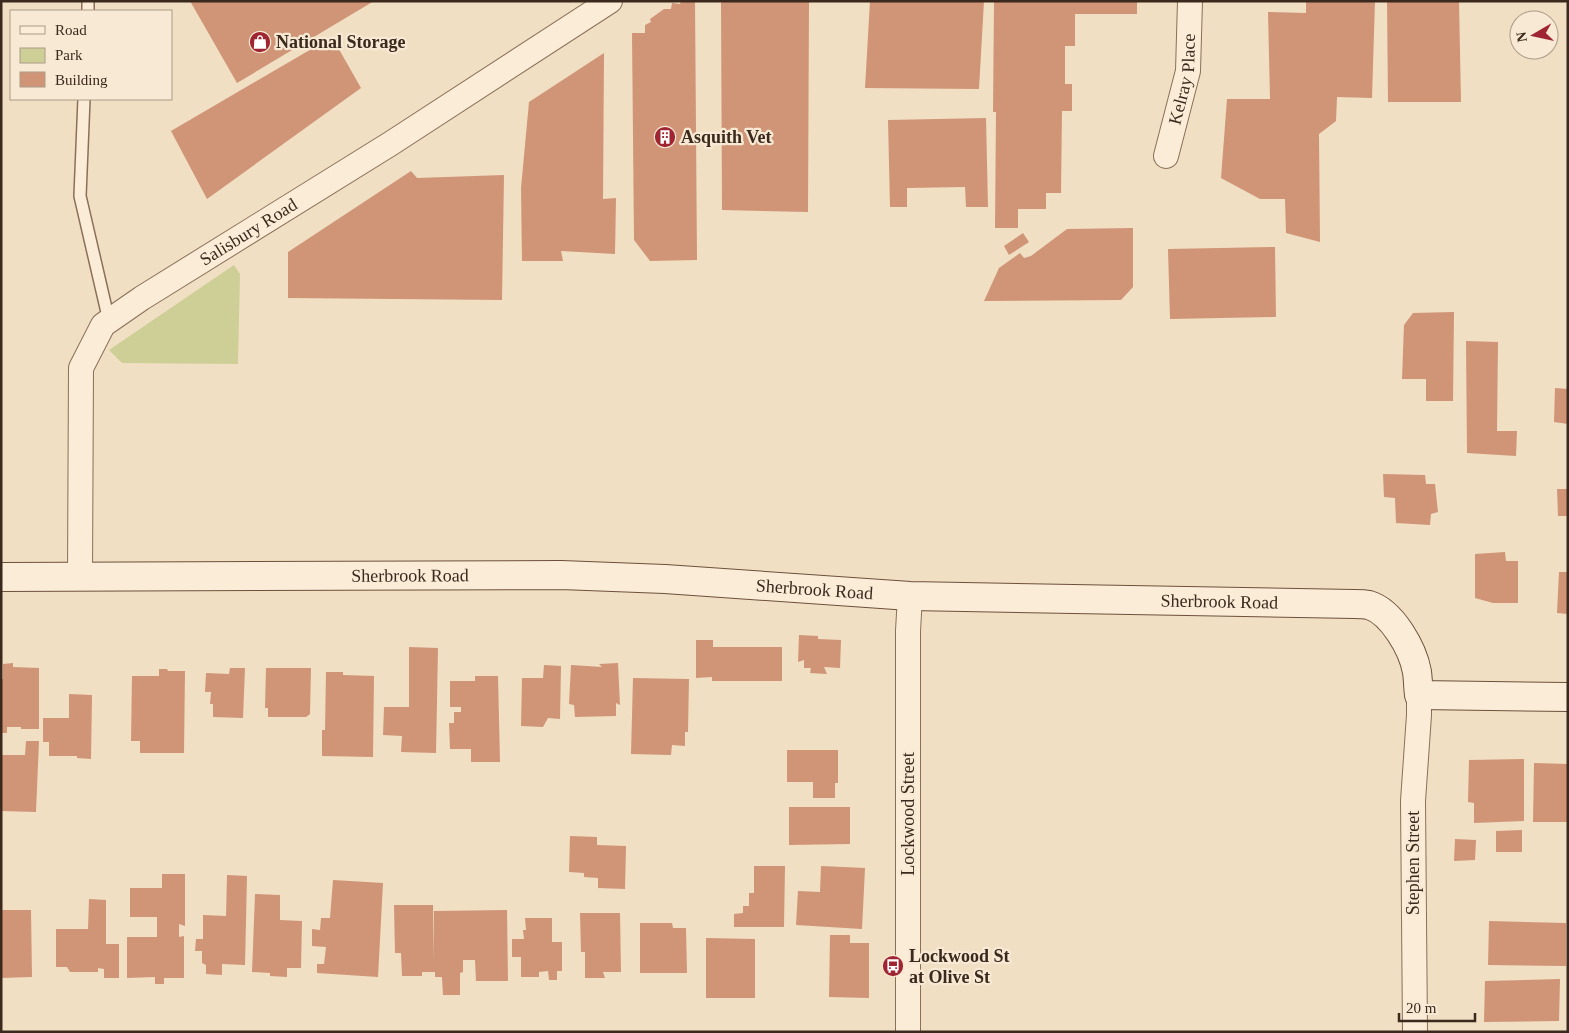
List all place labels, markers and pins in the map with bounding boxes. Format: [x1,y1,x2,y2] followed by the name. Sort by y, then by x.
[248,30,272,54] shop icon: National Storage
[276,32,406,52] place label: National Storage
[653,125,677,149] building icon: Asquith Vet
[681,127,772,147] place label: Asquith Vet
[909,946,1010,987] place label: Lockwood St at Olive St
[881,954,905,978] bus stop icon: Lockwood St at Olive St

